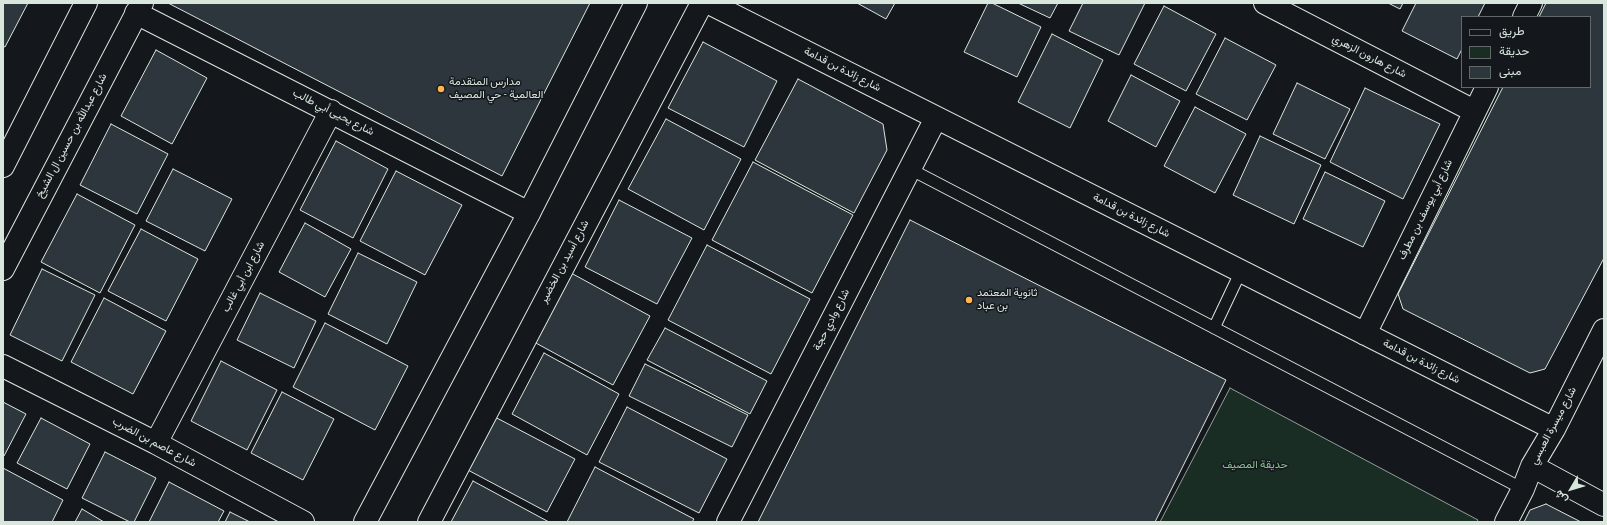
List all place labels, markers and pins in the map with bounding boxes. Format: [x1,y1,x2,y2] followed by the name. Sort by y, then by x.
[449,76,543,102] place label: مدارس المتقدمة العالمية - حي المصيف
[436,84,446,94] marker: مدارس المتقدمة العالمية - حي المصيف
[977,287,1037,313] place label: ثانوية المعتمد بن عباد
[964,295,974,305] marker: ثانوية المعتمد بن عباد

